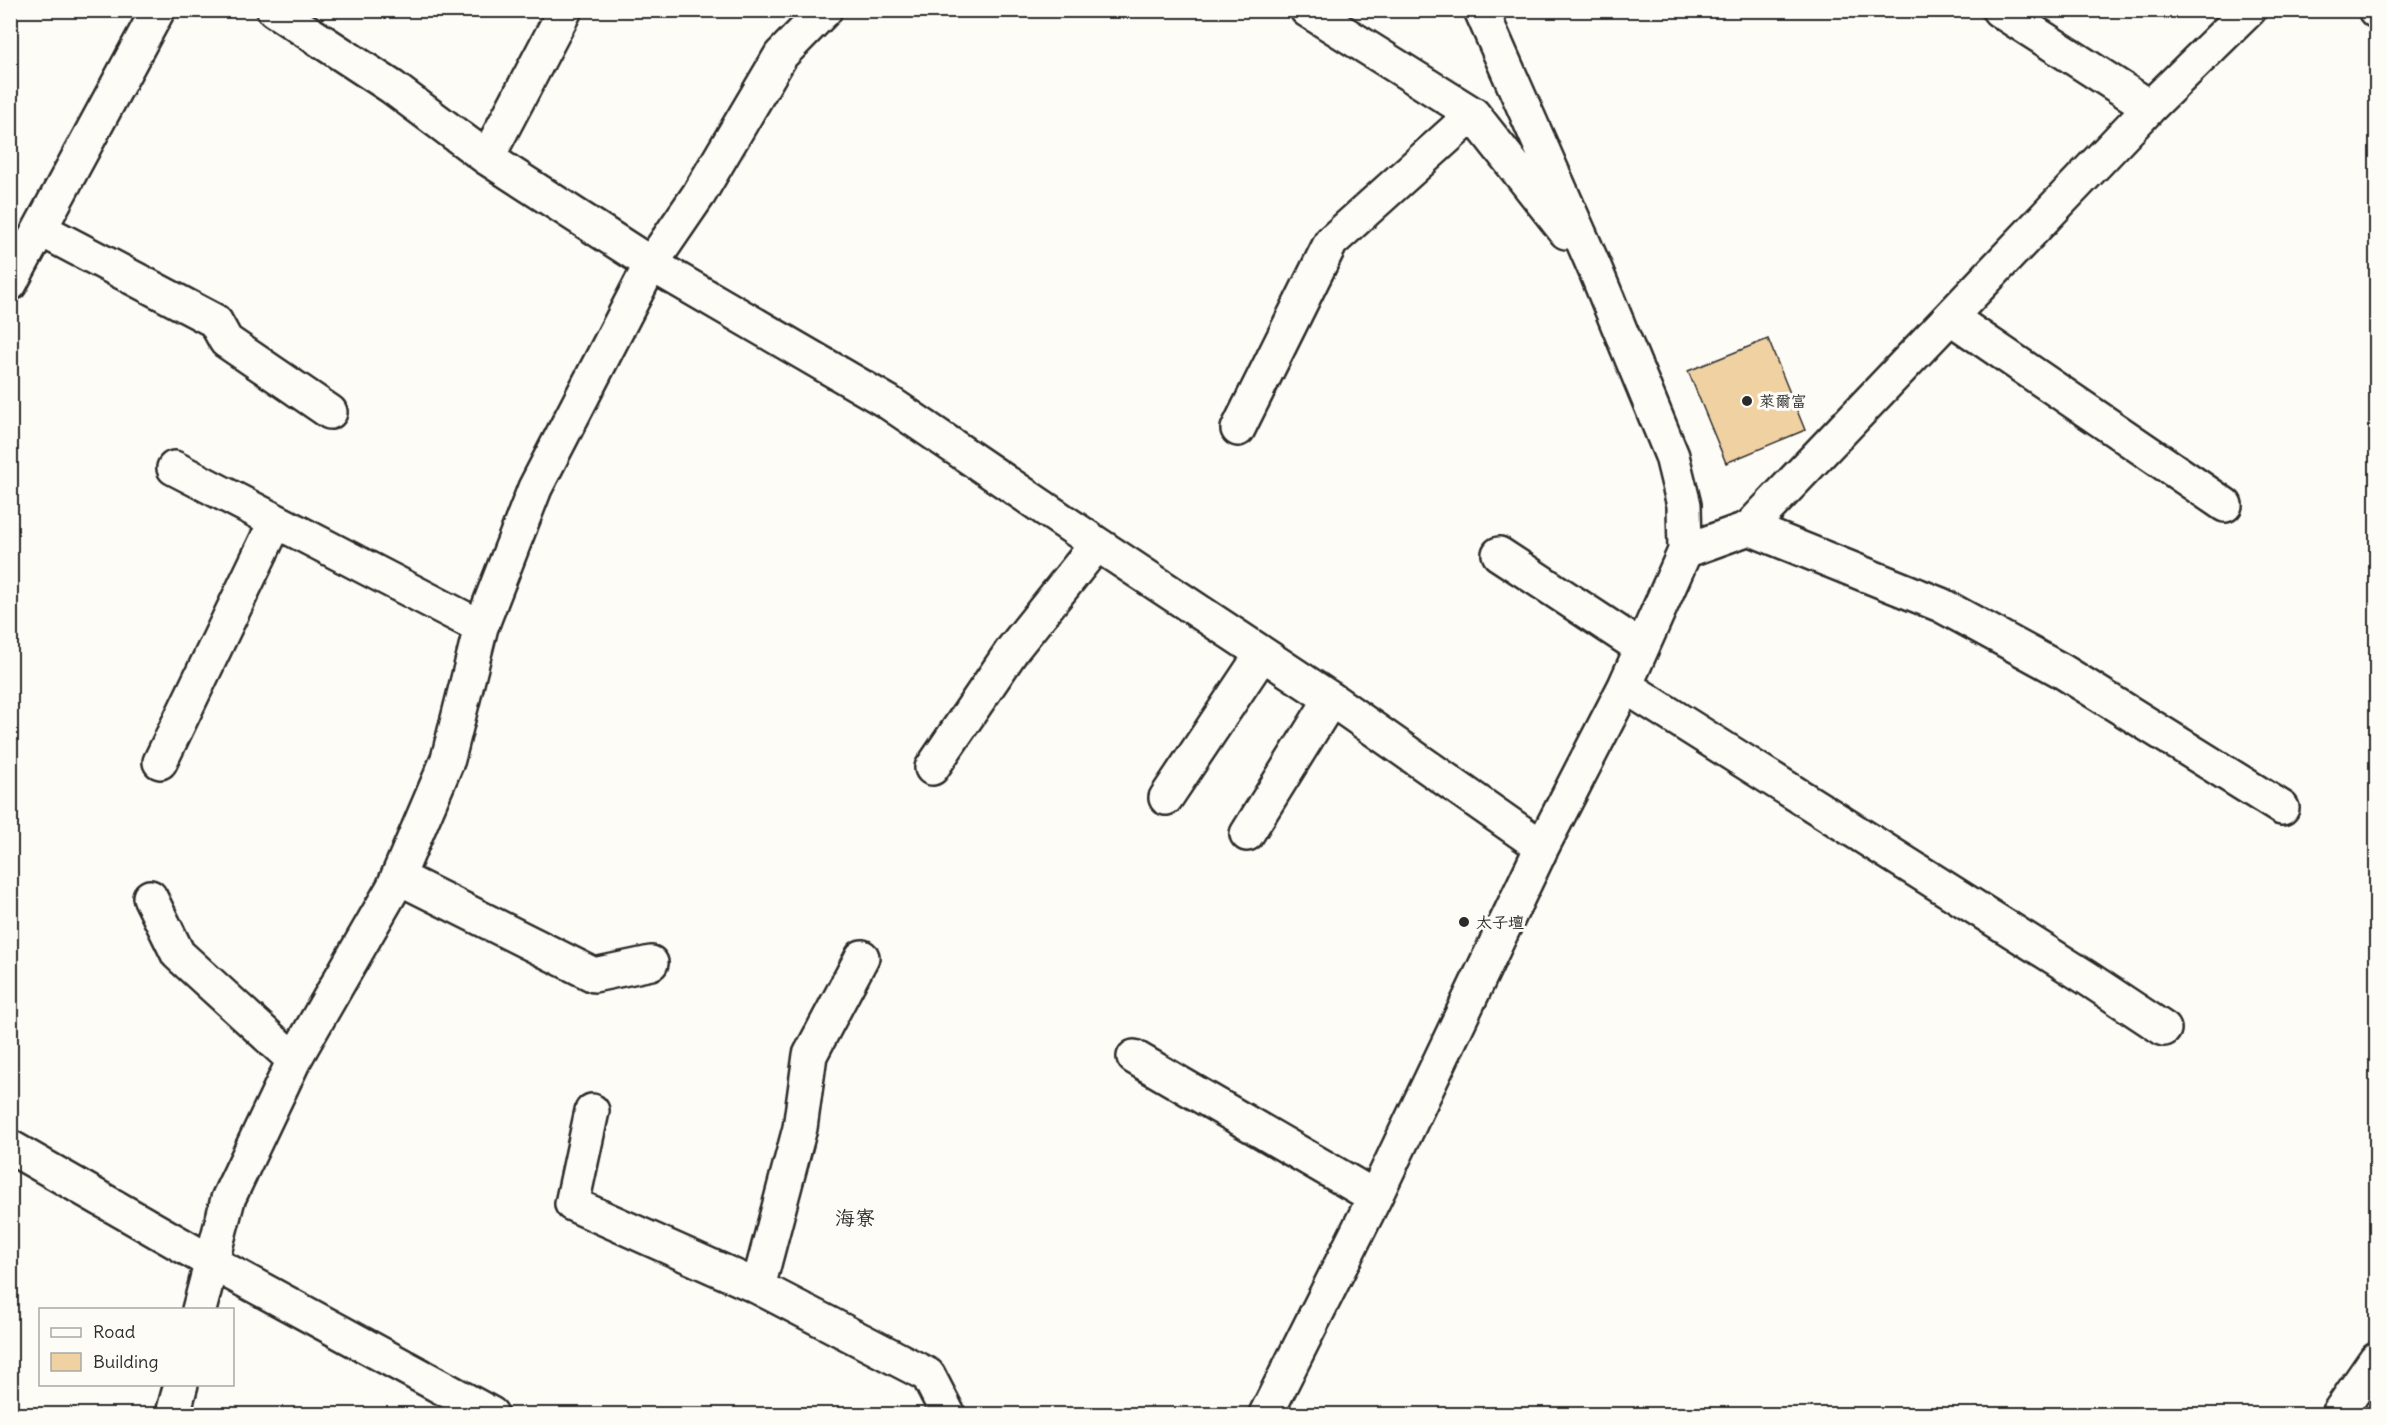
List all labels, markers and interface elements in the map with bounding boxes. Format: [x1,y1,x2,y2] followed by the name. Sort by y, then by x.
[1759,391,1807,411] place label: 萊爾富
[1740,394,1754,408] marker: 萊爾富
[1476,912,1524,932] place label: 太子壇
[1457,915,1471,929] marker: 太子壇
[835,1205,875,1230] district label: 海寮
[39,1308,234,1386] legend
[93,1320,136,1343] text: Road
[93,1350,158,1373] text: Building

